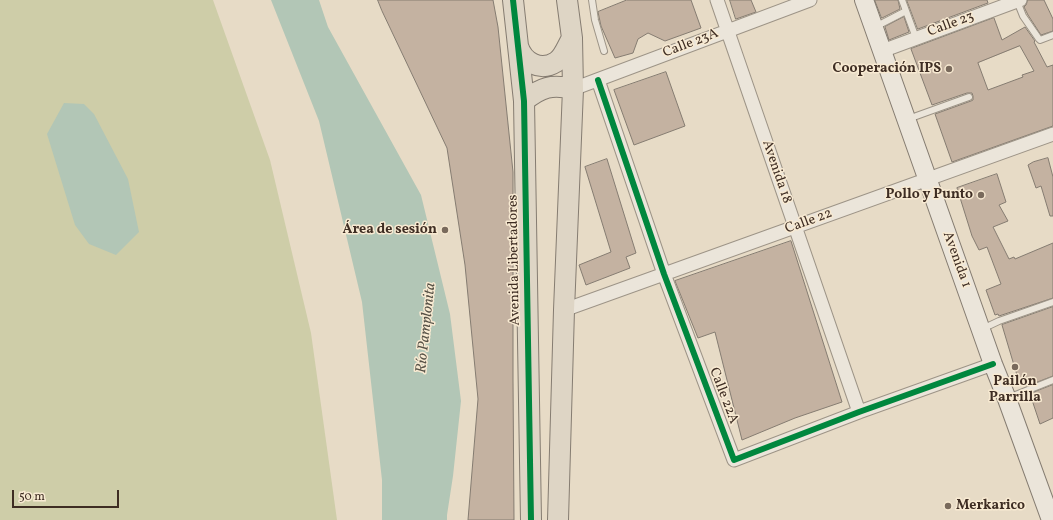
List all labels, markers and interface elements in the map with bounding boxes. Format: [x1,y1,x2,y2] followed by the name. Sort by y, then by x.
[925,9,977,41] street label: Calle 23
[661,26,721,62] street label: Calle 23A
[833,61,941,77] place label: Cooperación IPS
[944,64,954,74] marker: Cooperación IPS
[757,138,795,206] street label: Avenida 18
[886,187,973,203] place label: Pollo y Punto
[976,190,986,200] marker: Pollo y Punto
[505,194,525,326] street label: Avenida Libertadores
[783,206,835,238] street label: Calle 22
[343,222,437,238] place label: Área de sesión
[440,225,450,235] marker: Área de sesión
[938,230,974,290] street label: Avenida 1
[413,282,441,374] water label: Río Pamplonita
[1010,362,1020,372] marker: Pailón Parrilla
[705,366,741,426] street label: Calle 22A
[989,374,1041,406] place label: Pailón Parrilla
[14,482,121,508] scale bar
[19,489,45,505] text: 50 m
[956,498,1025,514] place label: Merkarico
[943,501,953,511] marker: Merkarico

